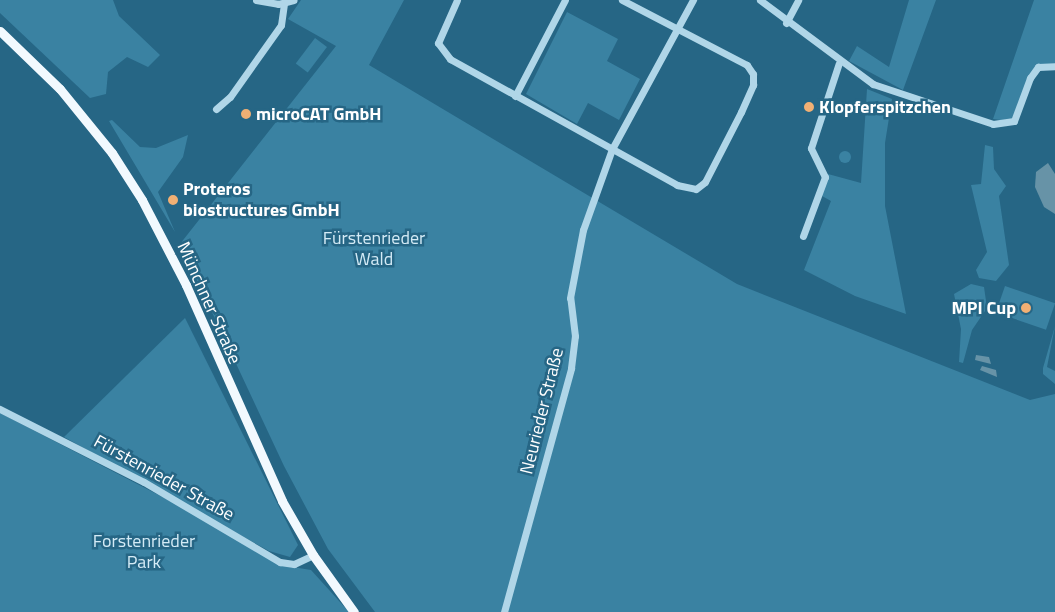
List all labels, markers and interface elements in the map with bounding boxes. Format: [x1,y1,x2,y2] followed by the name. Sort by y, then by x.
[819,96,951,118] place label: Klopferspitzchen
[803,101,815,113] marker: Klopferspitzchen
[256,103,381,125] place label: microCAT GmbH
[240,108,252,120] marker: microCAT GmbH
[183,179,340,222] place label: Proteros biostructures GmbH
[167,194,179,206] marker: Proteros biostructures GmbH
[323,228,425,270] park label: Fürstenrieder Wald
[172,239,246,367] street label: Münchner Straße
[951,297,1016,319] place label: MPI Cup
[1020,302,1032,314] marker: MPI Cup
[516,346,568,476] street label: Neurieder Straße
[90,430,238,526] street label: Fürstenrieder Straße
[93,531,195,574] park label: Forstenrieder Park

